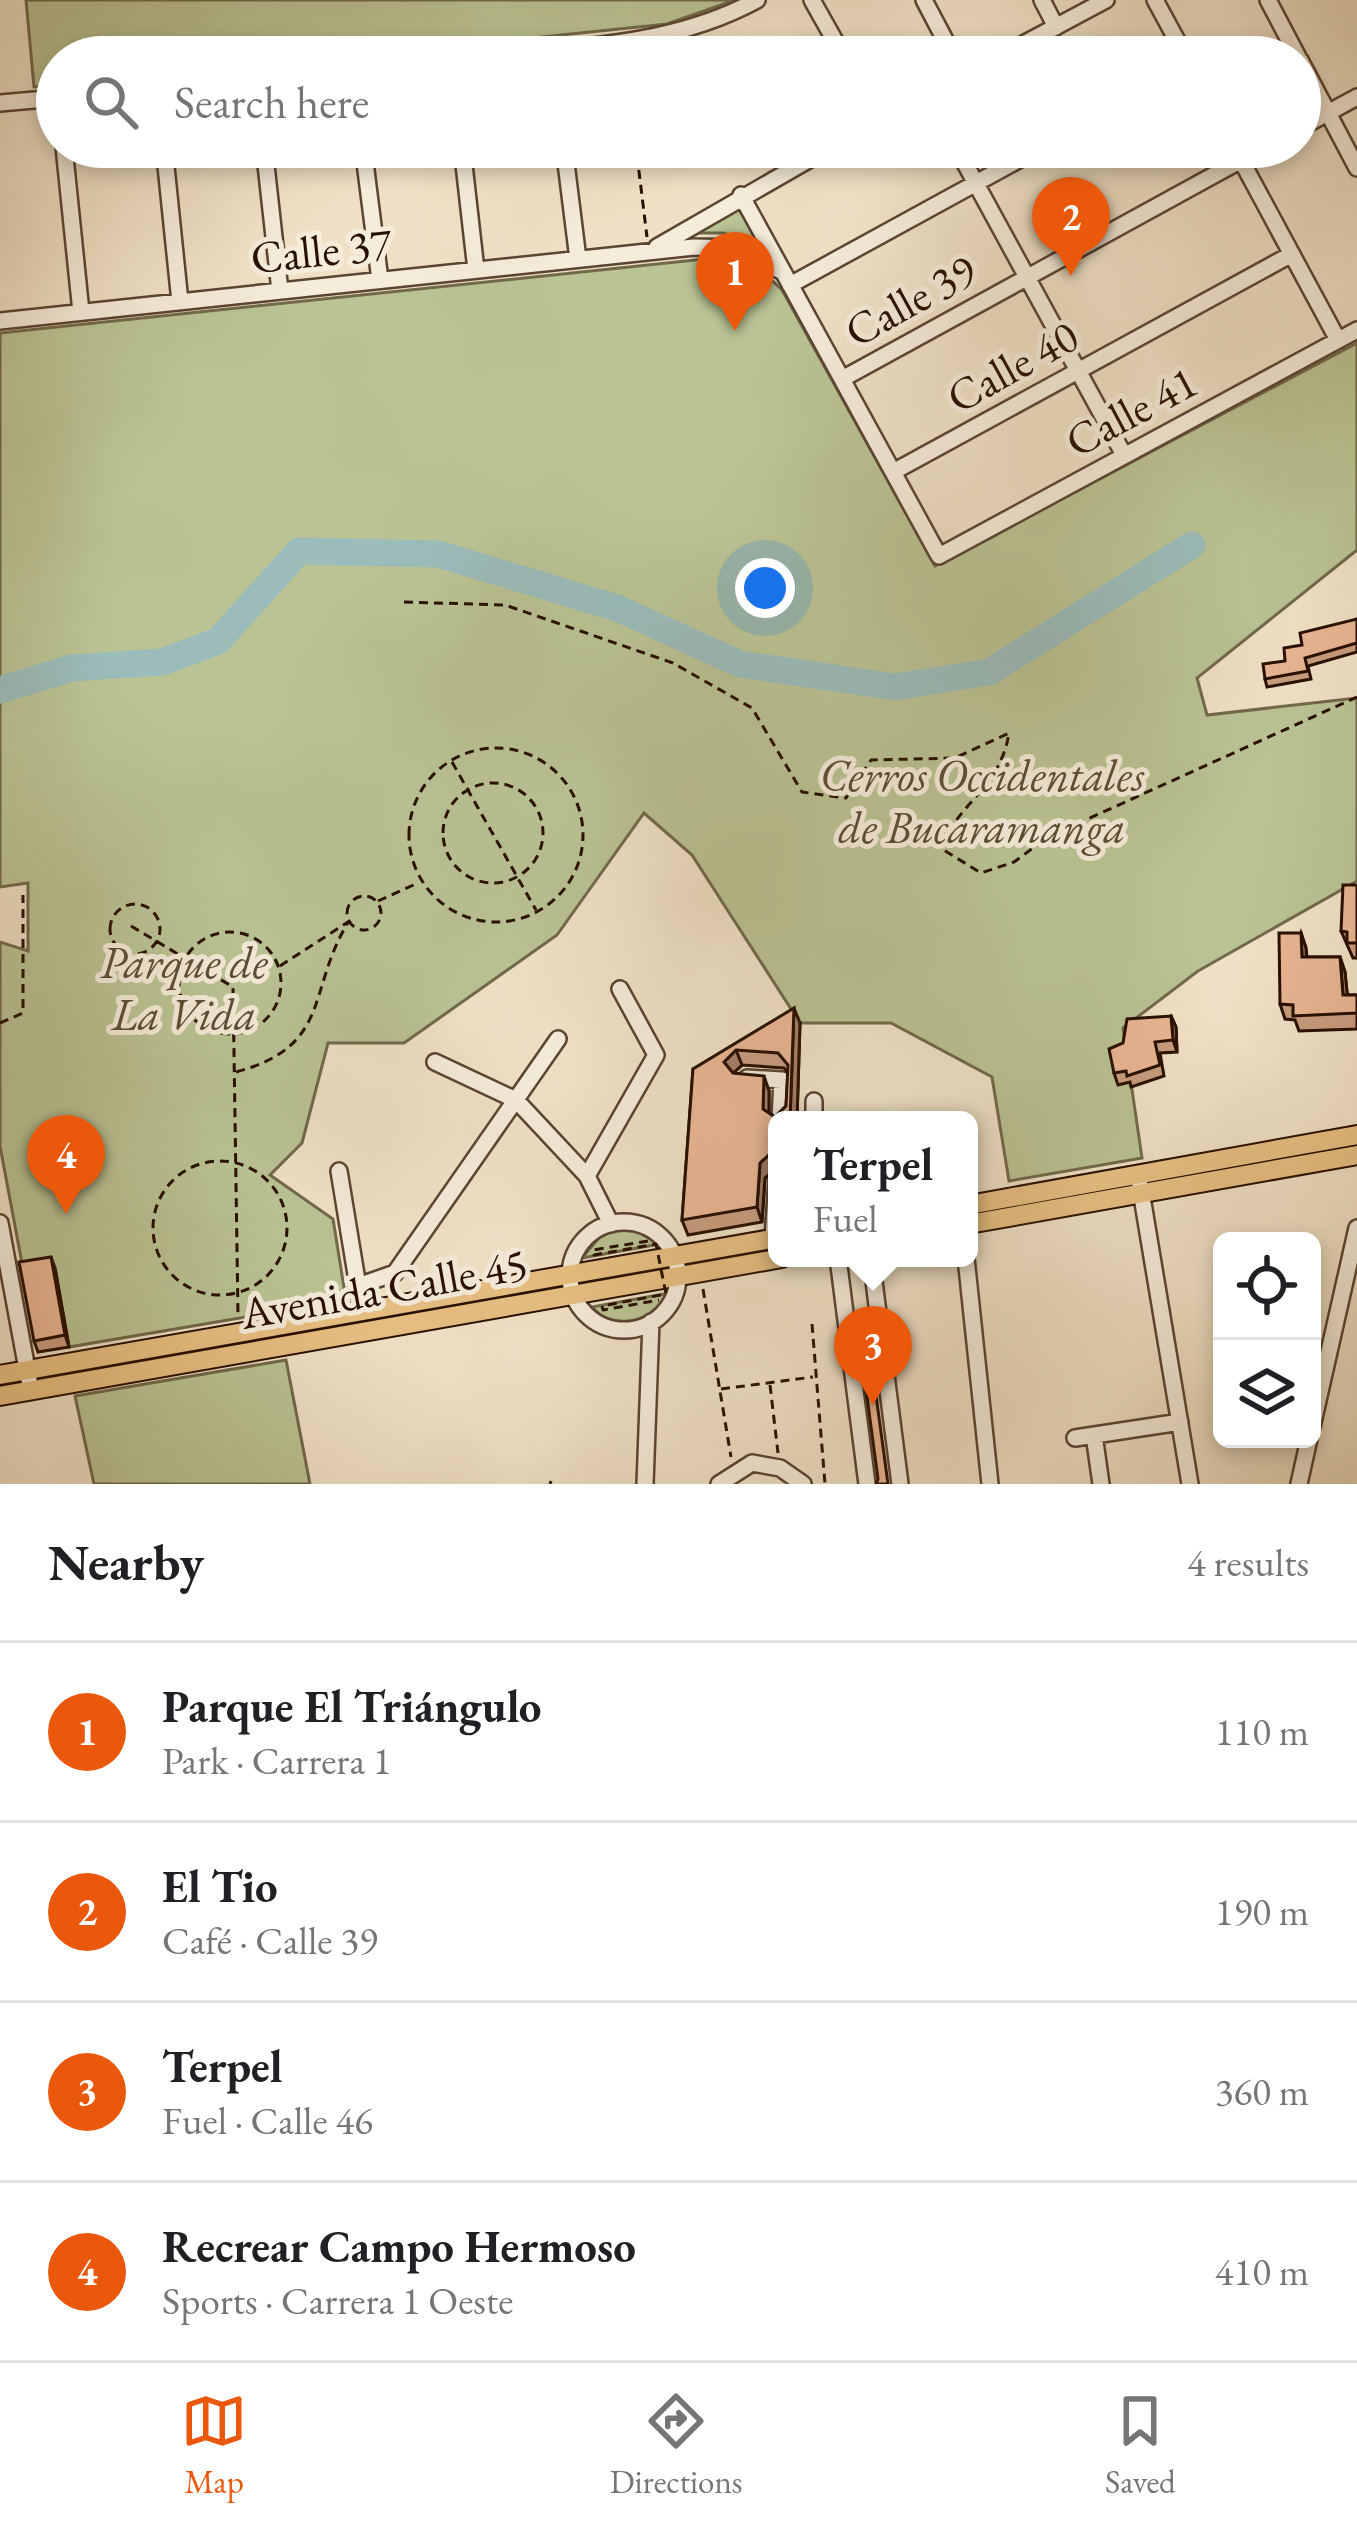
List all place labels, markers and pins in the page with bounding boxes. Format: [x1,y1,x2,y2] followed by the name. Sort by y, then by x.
[1032,177,1110,276] pin: 2
[696,232,774,331] pin: 1
[27,1115,105,1214] pin: 4
[834,1306,912,1405] pin: 3

